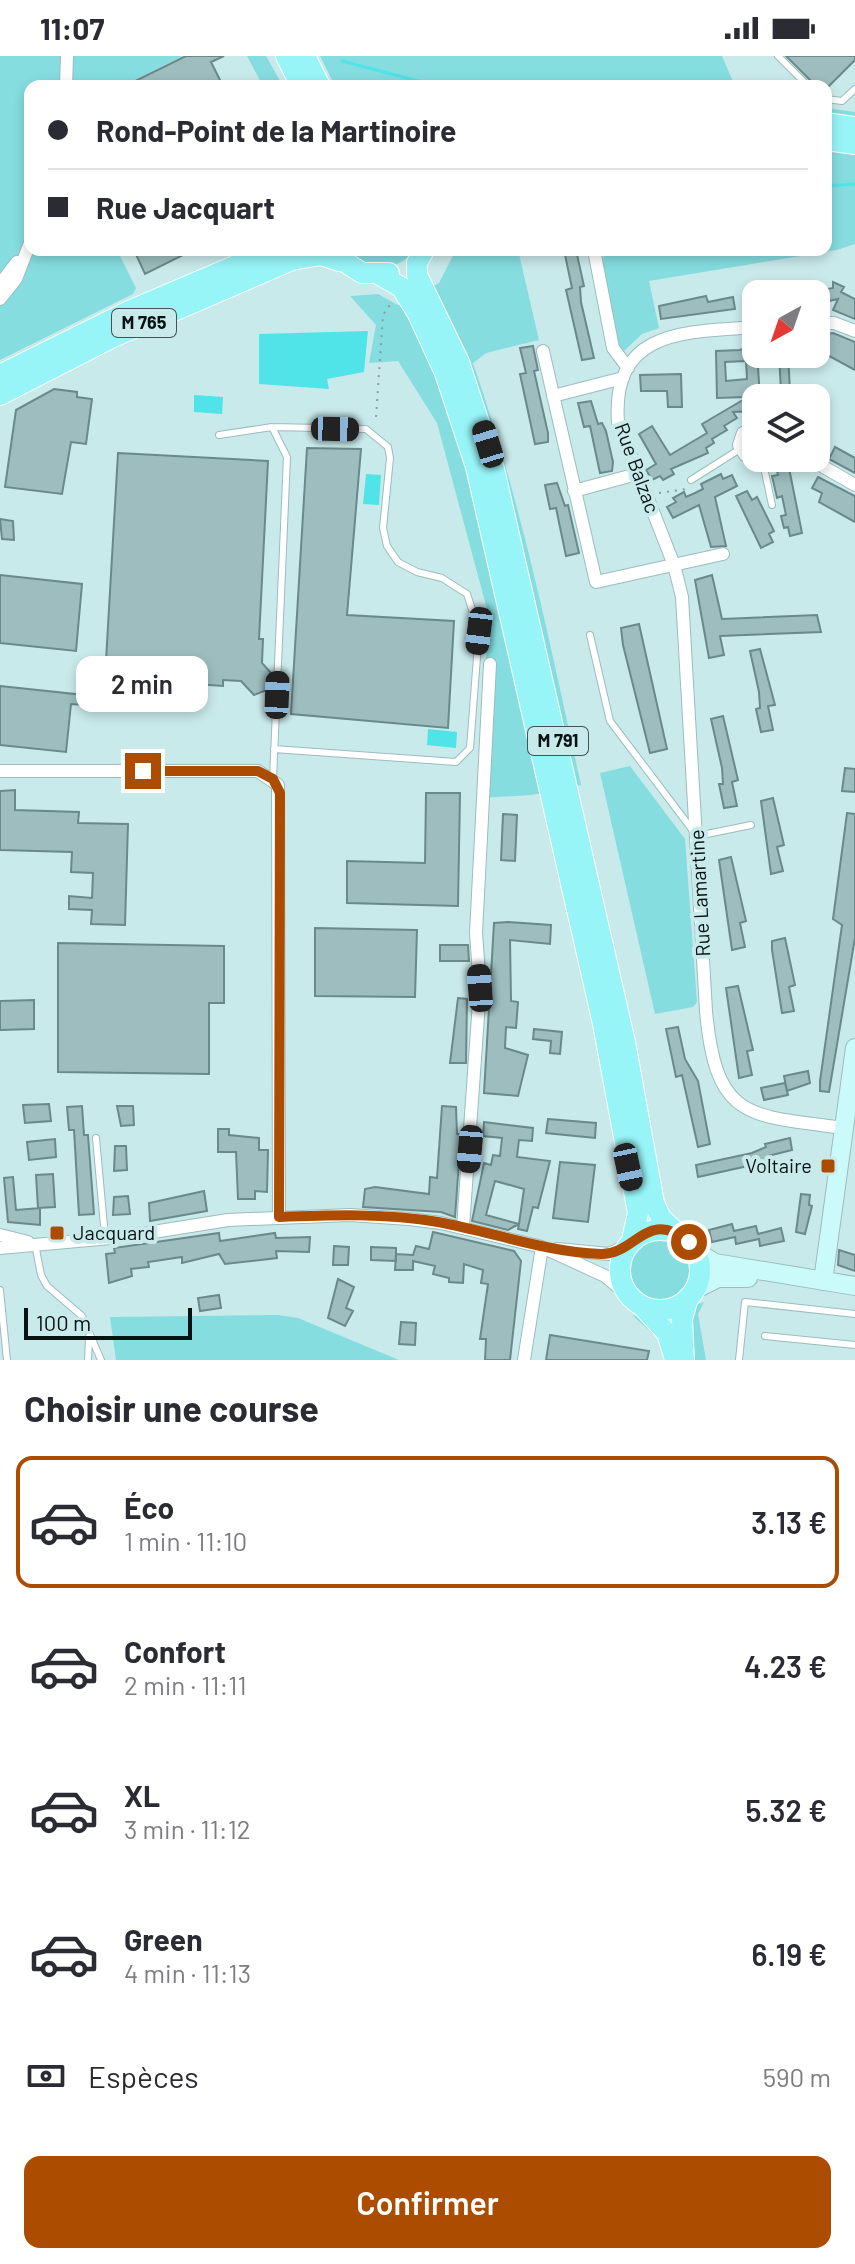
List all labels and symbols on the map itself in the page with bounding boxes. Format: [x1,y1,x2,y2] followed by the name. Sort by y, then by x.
[742,280,830,368] north arrow
[112,309,176,337] road number: M 765
[311,417,359,441] car
[470,418,506,470] car
[611,419,665,516] street label: Rue Balzac
[464,606,494,656] car
[77,655,209,711] callout: 2 min
[264,671,290,719] car
[528,727,588,755] road number: M 791
[125,753,161,789] route end
[684,829,714,957] street label: Rue Lamartine
[466,963,494,1013] car
[456,1124,484,1174] car
[611,1141,645,1193] car
[745,1153,812,1177] place label: Voltaire
[819,1157,837,1175] marker: Voltaire
[73,1220,155,1244] place label: Jacquard
[48,1224,66,1242] marker: Jacquard
[671,1224,707,1260] route start
[24,1304,192,1340] scale bar

